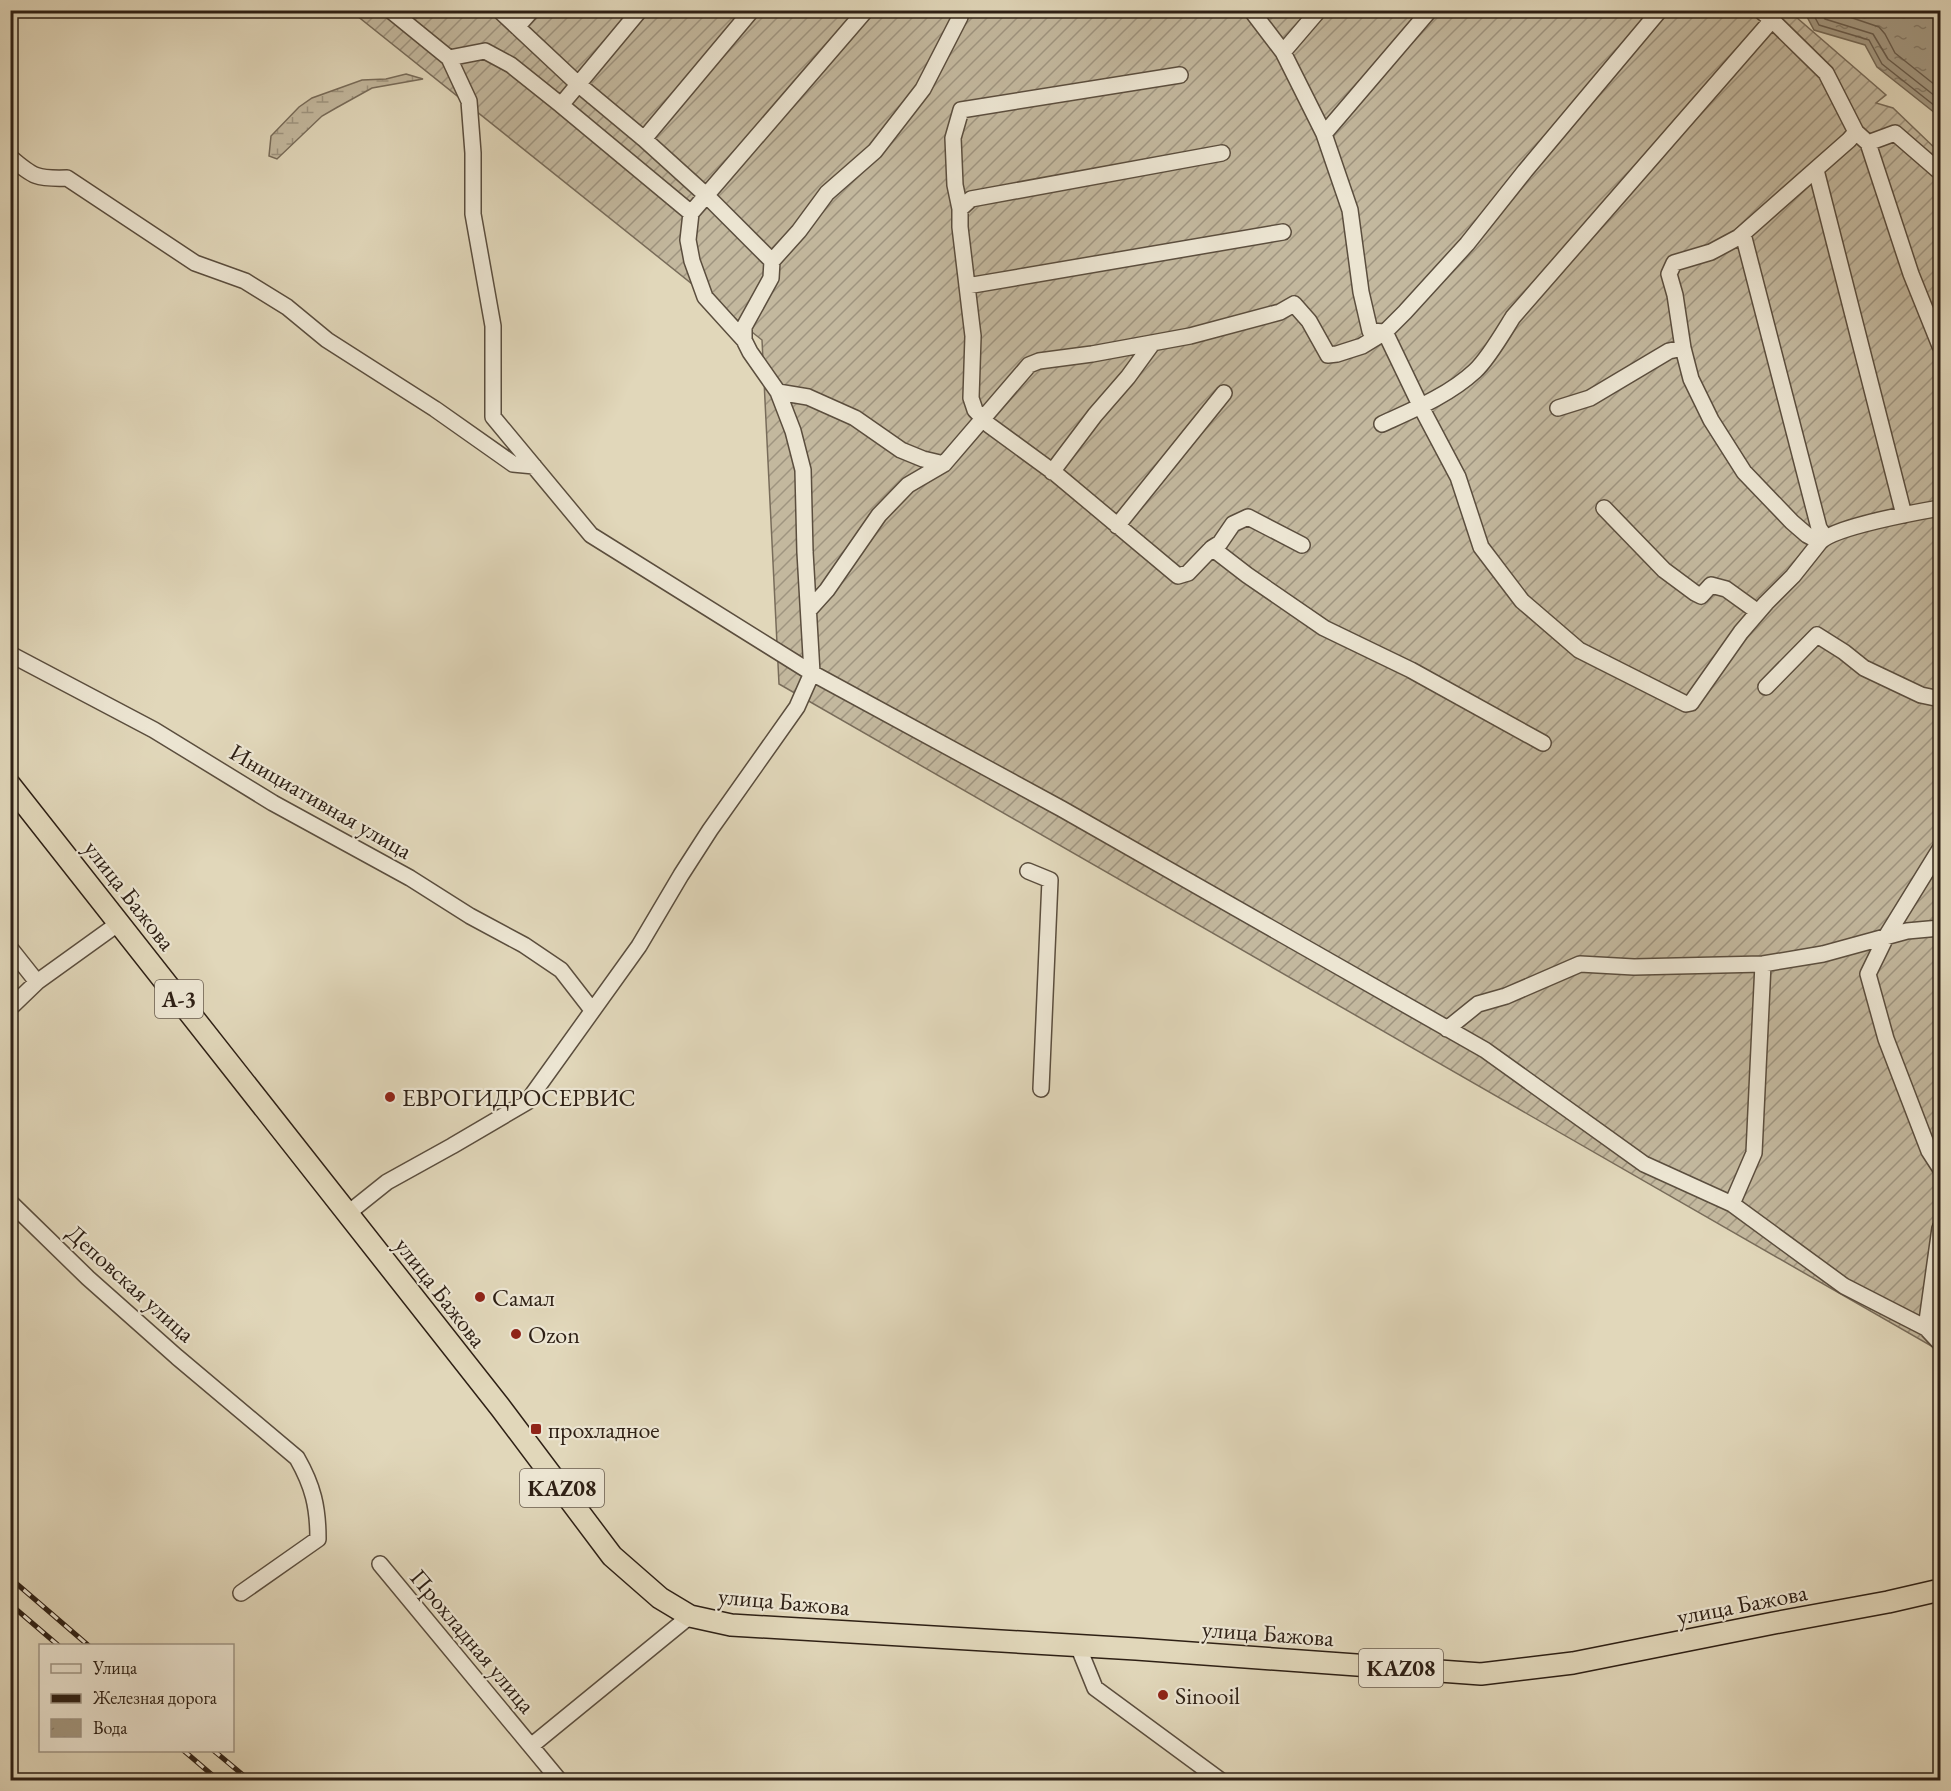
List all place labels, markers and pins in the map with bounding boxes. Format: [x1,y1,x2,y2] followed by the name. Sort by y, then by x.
[402,1082,636,1113] place label: ЕВРОГИДРОСЕРВИС
[383,1090,397,1104] marker: ЕВРОГИДРОСЕРВИС
[492,1282,555,1313] place label: Самал
[473,1290,487,1304] marker: Самал
[528,1319,580,1350] place label: Ozon
[509,1327,523,1341] marker: Ozon
[548,1414,660,1445] place label: прохладное
[529,1422,543,1436] marker: прохладное
[1175,1680,1240,1711] place label: Sinooil
[1156,1688,1170,1702] marker: Sinooil

